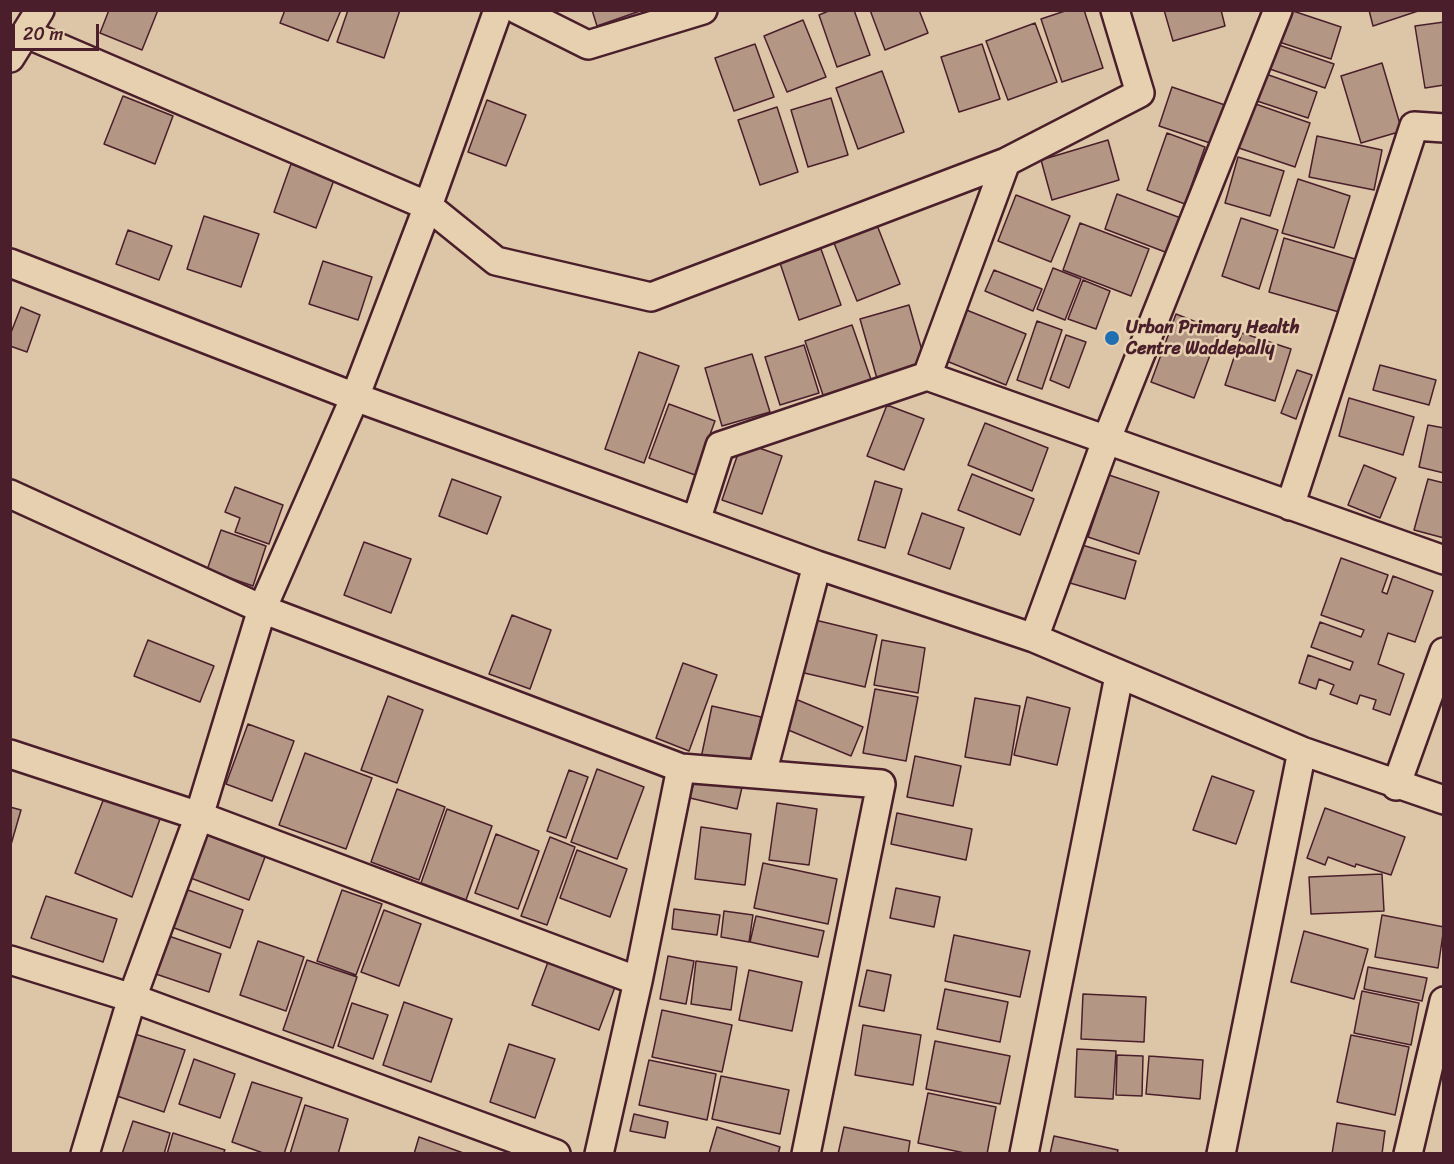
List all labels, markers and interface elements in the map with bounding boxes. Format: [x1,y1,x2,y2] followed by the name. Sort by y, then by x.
[15,12,102,50] scale bar
[23,18,63,50] text: 20 m
[1126,317,1299,360] place label: Urban Primary Health Centre Waddepally
[1103,329,1121,347] marker: Urban Primary Health Centre Waddepally

